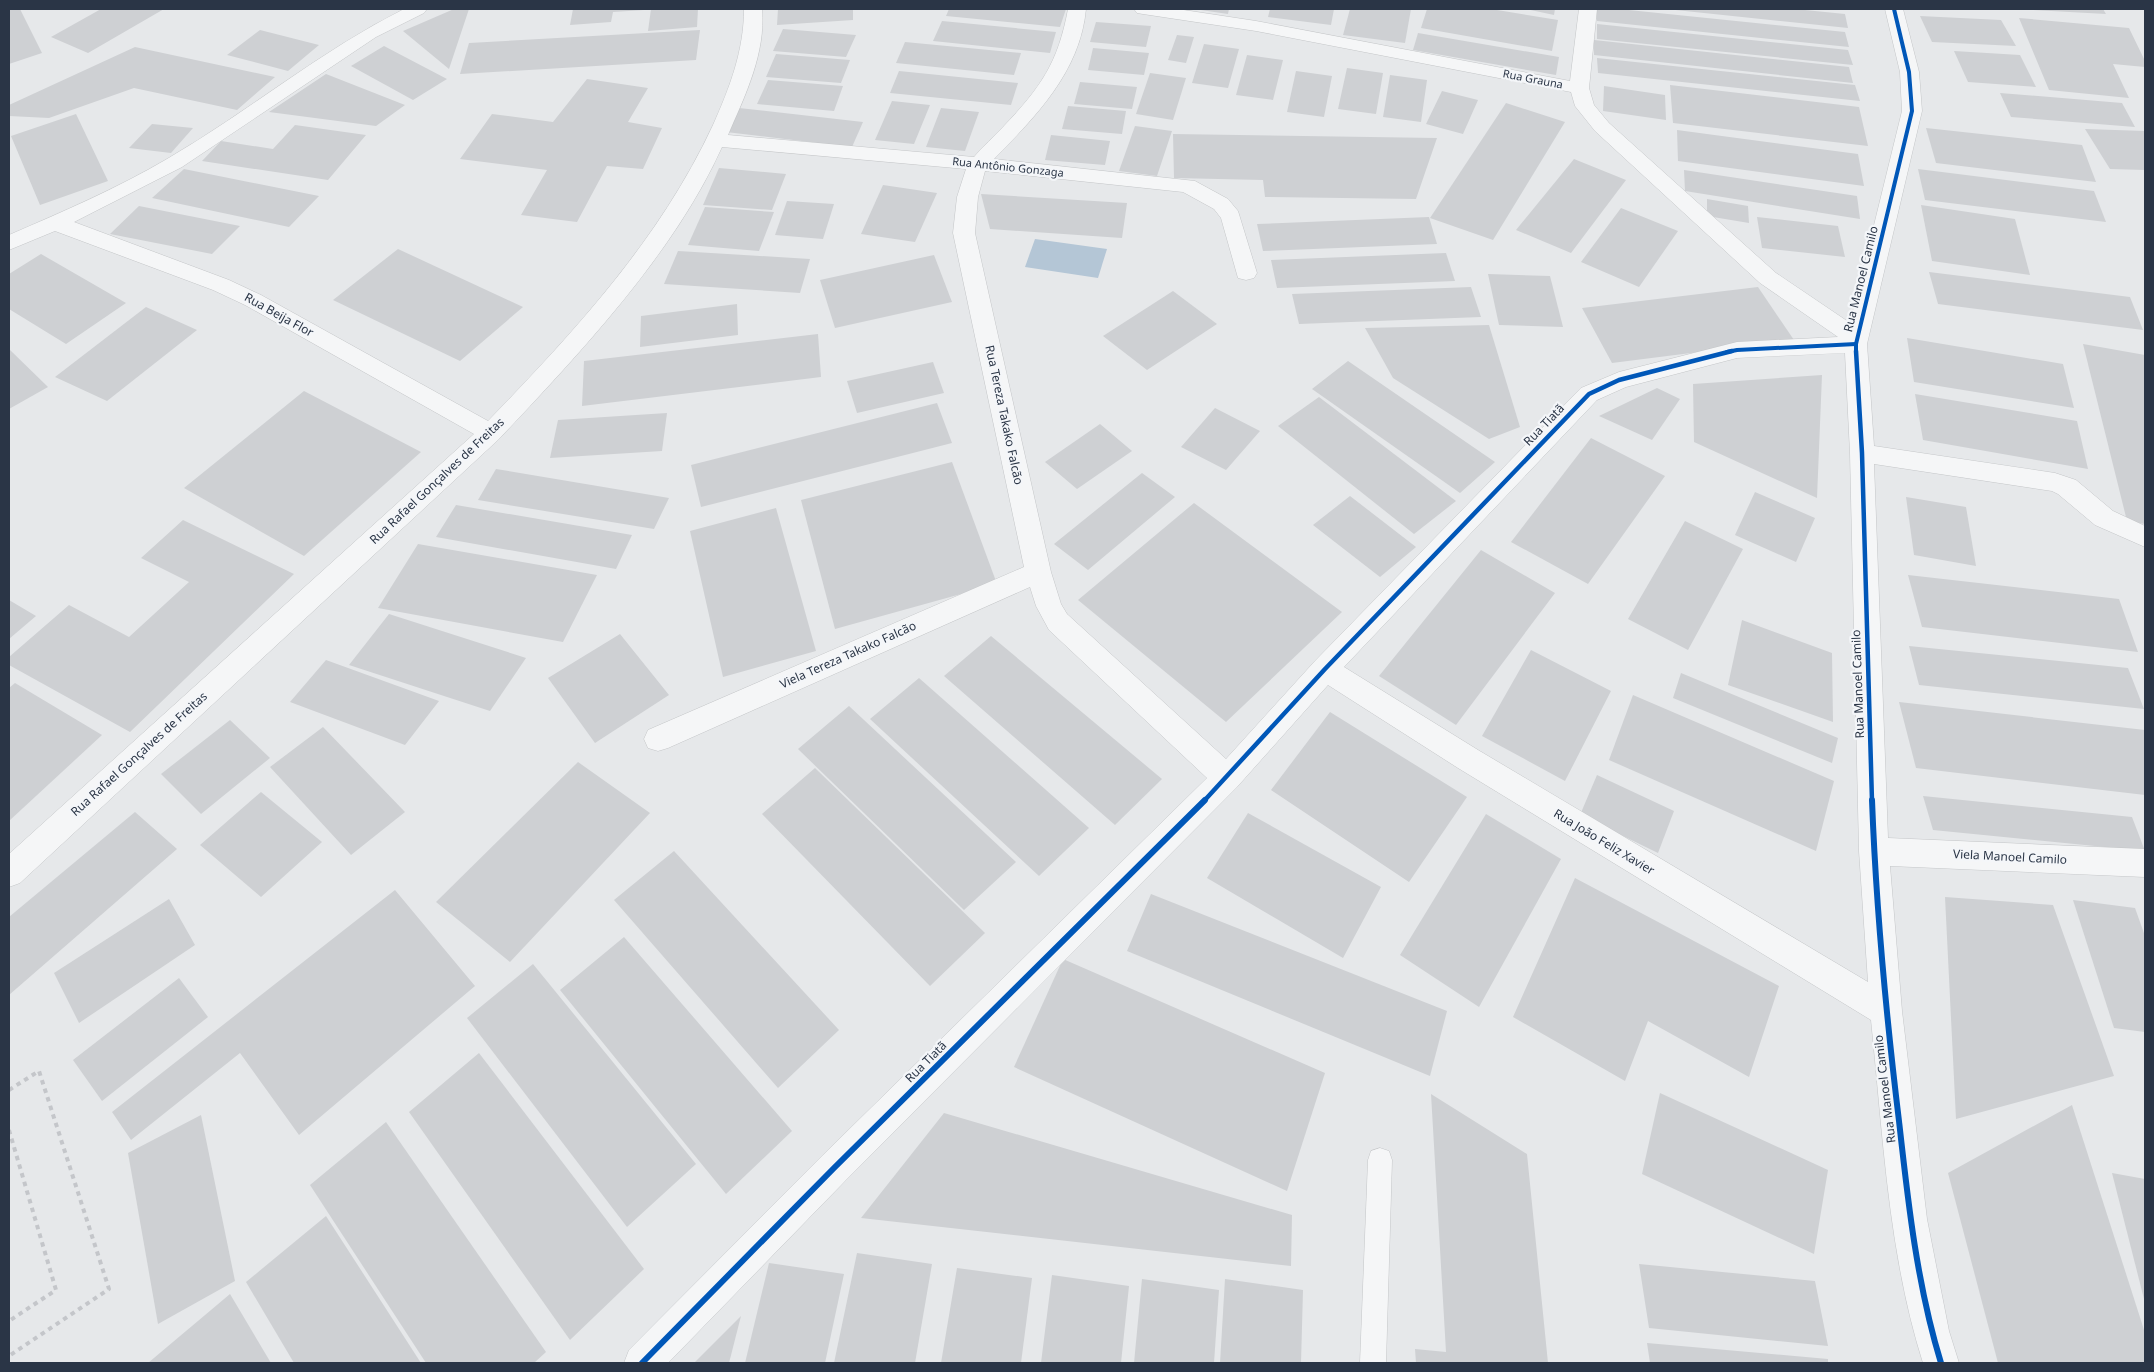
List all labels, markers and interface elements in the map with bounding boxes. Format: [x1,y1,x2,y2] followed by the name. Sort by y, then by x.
[1502,65,1564,92] street label: Rua Grauna
[952,153,1065,180] street label: Rua Antônio Gonzaga
[1839,224,1882,334] street label: Rua Manoel Camilo
[241,288,317,341] street label: Rua Beija Flor
[981,343,1028,486] street label: Rua Tereza Takako Falcão
[1519,400,1568,449] street label: Rua Tiatã
[366,413,508,548] street label: Rua Rafael Gonçalves de Freitas
[777,617,919,692] street label: Viela Tereza Takako Falcão
[1847,629,1868,739] street label: Rua Manoel Camilo
[67,687,211,820] street label: Rua Rafael Gonçalves de Freitas
[1551,805,1658,878] street label: Rua João Feliz Xavier
[1953,845,2068,868] street label: Viela Manoel Camilo
[1869,1034,1900,1144] street label: Rua Manoel Camilo
[901,1037,950,1086] street label: Rua Tiatã

